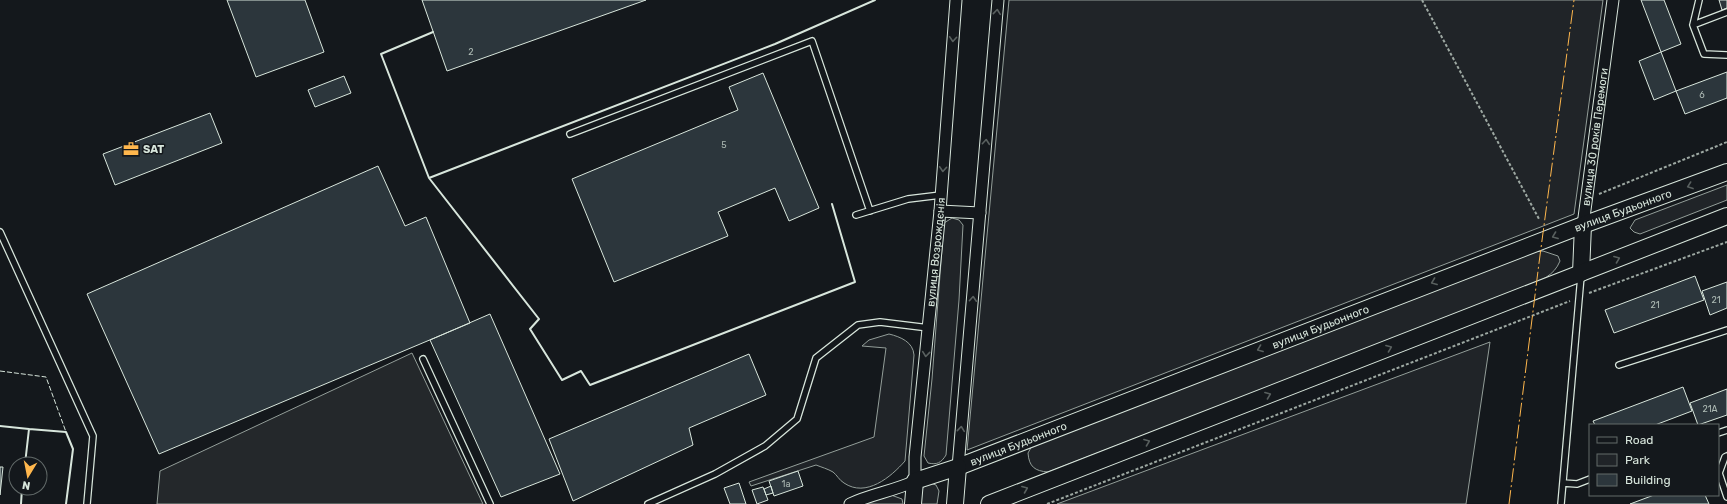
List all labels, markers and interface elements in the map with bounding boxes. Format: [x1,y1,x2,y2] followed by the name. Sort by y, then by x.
[992,9,1001,15] one-way arrow
[949,36,958,42] one-way arrow
[468,47,474,57] house number: 2
[1580,67,1611,207] street label: вулиця 30 років Перемоги
[1699,90,1705,100] house number: 6
[981,139,990,145] one-way arrow
[122,140,140,158] office icon: SAT
[721,140,727,150] house number: 5
[143,143,164,156] place label: SAT
[939,165,948,172] one-way arrow
[1687,181,1694,189] one-way arrow
[1573,187,1673,235] street label: вулиця Будьонного
[924,197,948,307] street label: вулиця Возрождєнія
[1552,231,1559,239] one-way arrow
[1613,256,1620,264] one-way arrow
[1431,278,1438,286] one-way arrow
[1711,295,1721,305] house number: 21
[969,296,978,302] one-way arrow
[1650,300,1660,310] house number: 21
[1270,303,1371,352] street label: вулиця Будьонного
[1257,345,1264,353] one-way arrow
[1385,345,1392,353] one-way arrow
[922,351,931,357] one-way arrow
[1264,392,1271,400] one-way arrow
[1702,404,1718,414] house number: 21А
[968,420,1069,469] street label: вулиця Будьонного
[1589,424,1719,496] legend
[956,426,965,432] one-way arrow
[1625,433,1653,447] text: Road
[1143,439,1150,447] one-way arrow
[1625,453,1651,467] text: Park
[8,456,48,496] north arrow
[1625,473,1671,487] text: Building
[21,478,31,492] text: N
[782,479,790,489] house number: 1а
[1022,486,1029,494] one-way arrow

